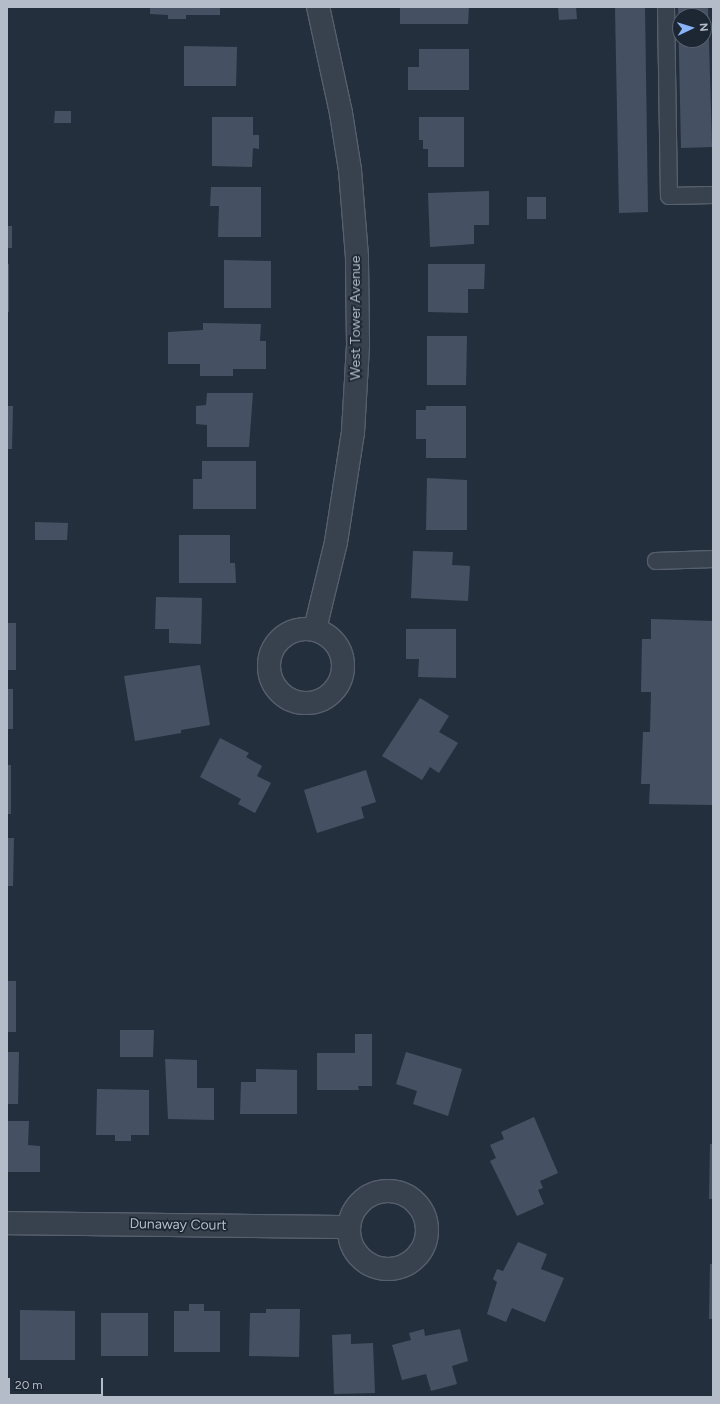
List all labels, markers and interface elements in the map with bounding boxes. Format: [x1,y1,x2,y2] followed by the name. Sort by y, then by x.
[672,8,712,48] north arrow
[697,22,710,32] text: N
[348,256,364,380] street label: West Tower Avenue
[129,1216,227,1234] street label: Dunaway Court
[10,1370,105,1396] scale bar
[15,1378,43,1392] text: 20 m

